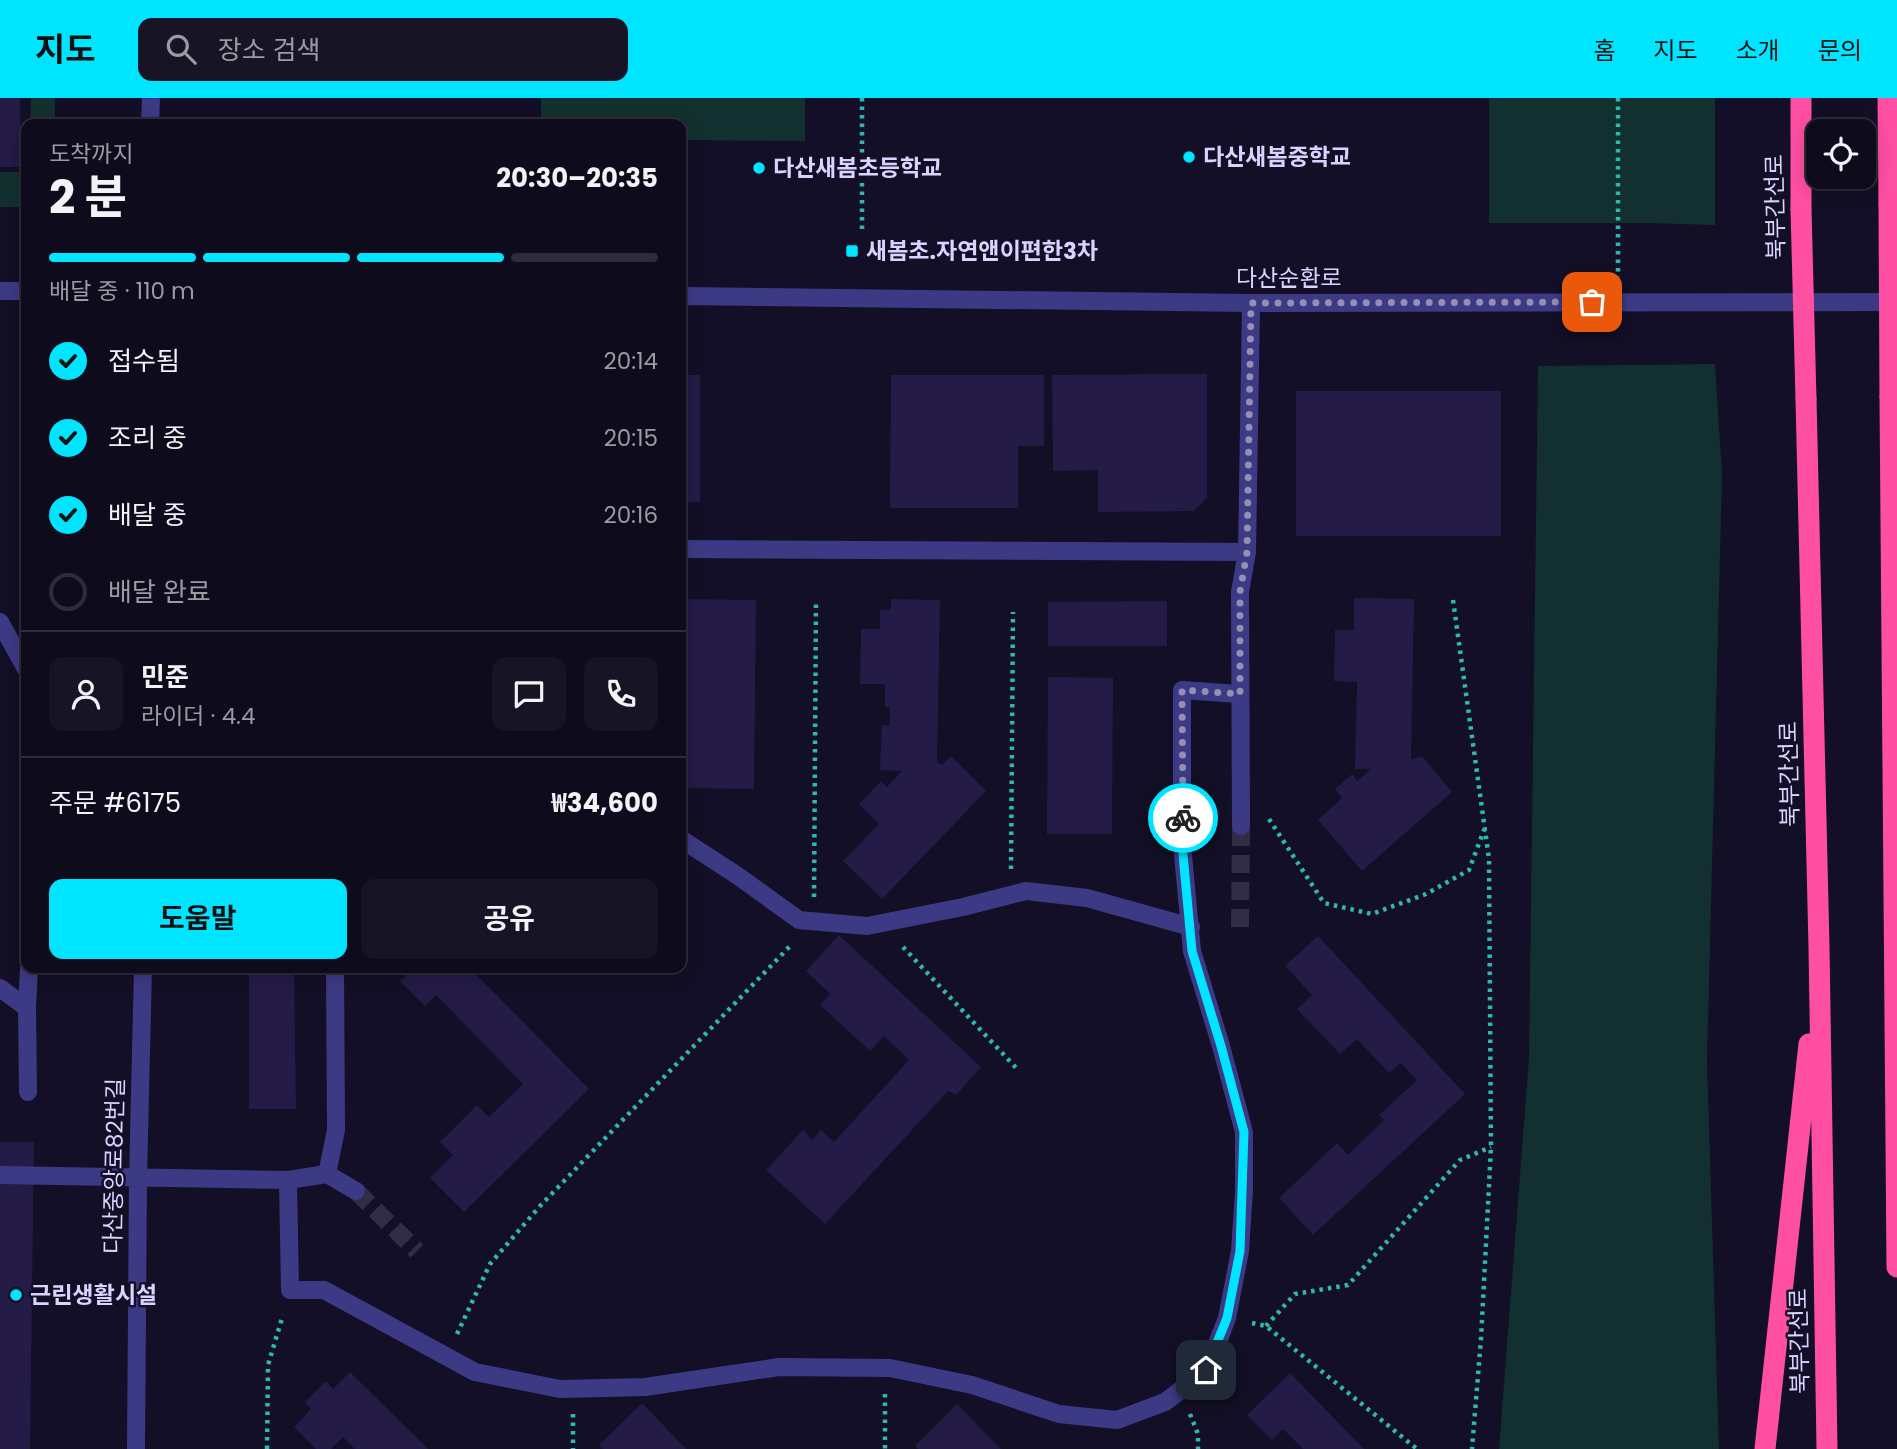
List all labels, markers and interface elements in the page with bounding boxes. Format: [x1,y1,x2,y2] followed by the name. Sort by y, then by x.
[138,18,628,81] search box
[35,26,96,73] text: 지도
[162,30,200,68] icon: search
[218,32,320,68] text: 장소 검색
[1593,34,1615,67] text: 홈
[1653,34,1698,67] text: 지도
[1736,34,1780,67] text: 소개
[1818,34,1862,67] text: 문의
[1806,119,1876,189] map controls
[1806,119,1876,189] button: locate
[49,138,134,170] text: 도착까지
[1203,141,1351,173] place label: 다산새봄중학교
[1181,149,1197,165] marker: 다산새봄중학교
[773,152,942,184] place label: 다산새봄초등학교
[1758,154,1792,260] street label: 북부간선로
[496,160,658,196] text: 20:30–20:35
[751,160,767,176] marker: 다산새봄초등학교
[49,165,127,229] text: 2 분
[866,235,1098,267] place label: 새봄초.자연앤이편한3차
[844,243,860,259] marker: 새봄초.자연앤이편한3차
[1236,262,1342,294] street label: 다산순환로
[1562,272,1622,332] pin
[49,275,195,307] text: 배달 중 · 110 m
[1573,283,1611,321] icon: bag
[49,342,87,380] icon: check
[108,343,180,379] text: 접수됨
[604,345,658,377] text: 20:14
[49,419,87,457] icon: check
[108,420,187,456] text: 조리 중
[604,422,658,454] text: 20:15
[49,496,87,534] icon: check
[108,497,187,533] text: 배달 중
[603,499,658,531] text: 20:16
[108,574,211,610] text: 배달 완료
[49,657,123,731] button: person
[492,657,566,731] button: chat
[584,657,658,731] button: phone
[141,659,189,695] text: 민준
[141,700,255,732] text: 라이더 · 4.4
[1772,721,1806,827] street label: 북부간선로
[1148,783,1218,853] courier
[49,785,181,821] text: 주문 #6175
[551,785,658,821] text: ₩34,600
[1164,799,1202,837] icon: bike
[49,879,347,959] button: 도움말
[361,879,658,959] button: 공유
[96,1078,132,1254] street label: 다산중앙로82번길
[30,1279,157,1311] place label: 근린생활시설
[8,1287,24,1303] marker: 근린생활시설
[1782,1288,1816,1394] street label: 북부간선로
[1176,1340,1236,1400] pin
[1187,1351,1225,1389] icon: home

